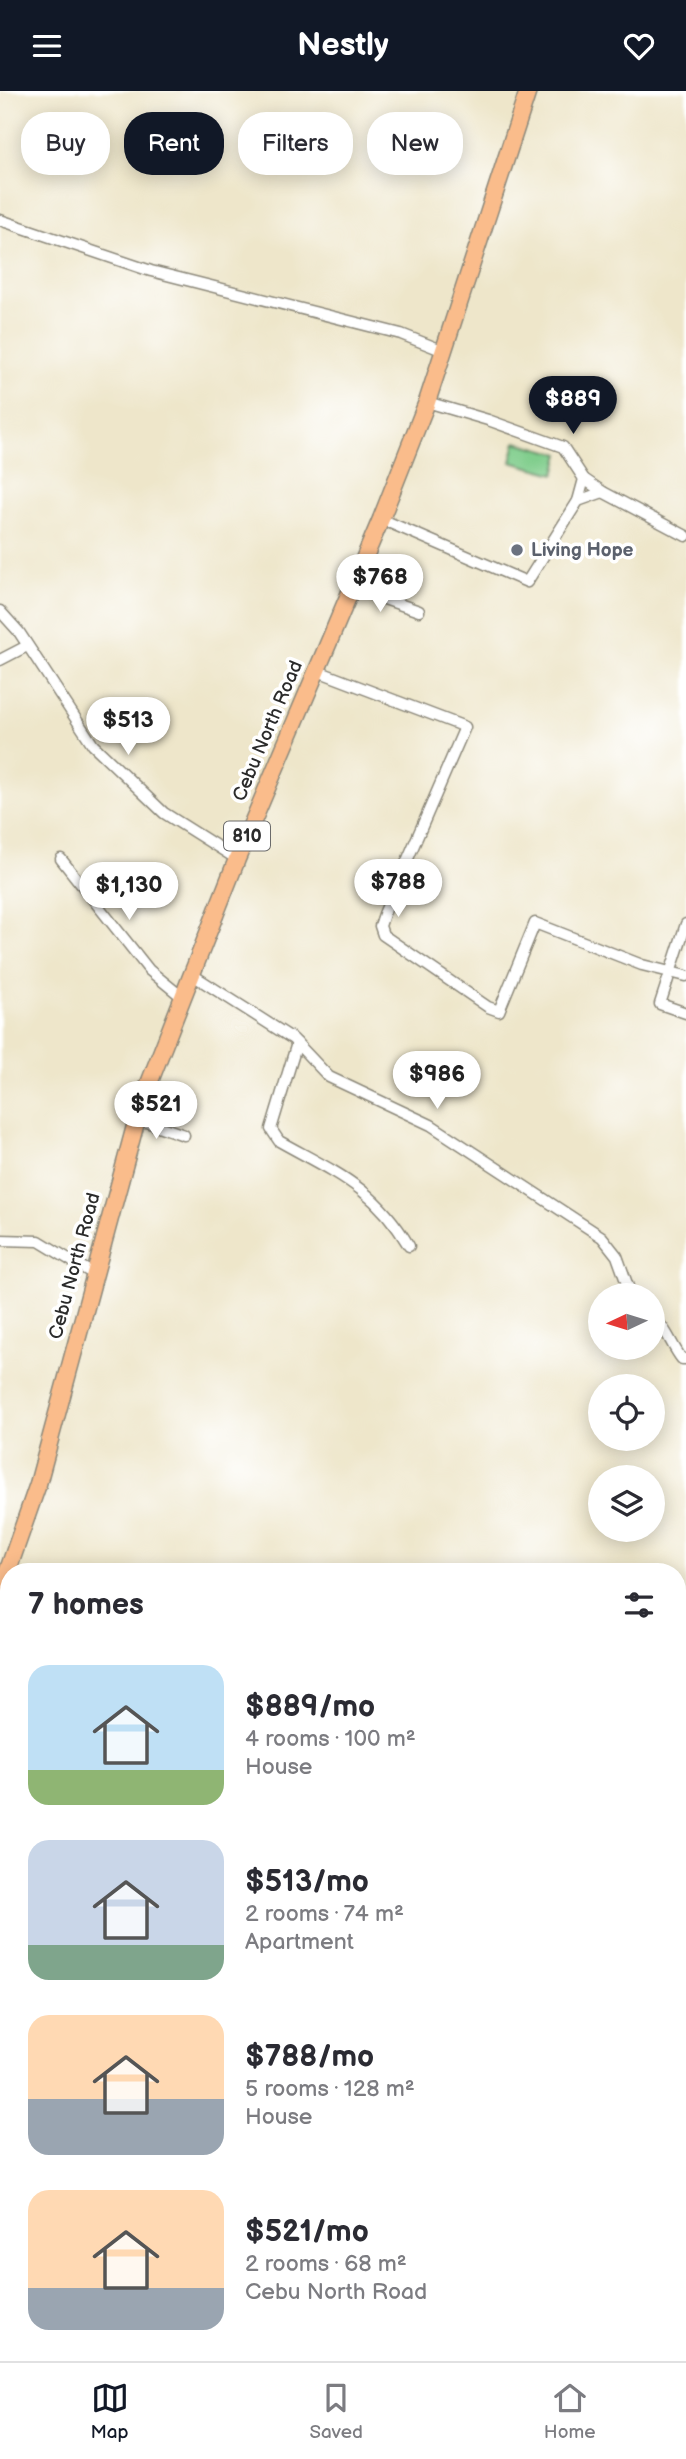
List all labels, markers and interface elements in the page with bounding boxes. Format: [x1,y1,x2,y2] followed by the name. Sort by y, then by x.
[297,26,389,65] text: Nestly
[28,27,66,65] icon: menu
[620,27,658,65] icon: heart
[21,112,110,175] chip: Buy
[124,112,224,175] chip: Rent
[238,112,353,175] chip: Filters
[367,112,463,175] chip: New
[532,377,614,436] pin: $889
[545,385,601,413] text: $889
[531,539,634,562] place label: Living Hope
[509,542,525,558] marker: Living Hope
[339,554,421,614] pin: $768
[352,563,408,591] text: $768
[228,657,308,805] street label: Cebu North Road
[87,697,169,757] pin: $513
[102,706,154,734] text: $513
[224,821,270,851] road number: 810
[357,859,439,919] pin: $788
[72,863,186,922] pin: $1,130
[370,868,426,896] text: $788
[95,871,163,899] text: $1,130
[396,1051,478,1111] pin: $986
[409,1060,465,1088] text: $986
[115,1081,197,1141] pin: $521
[130,1090,182,1118] text: $521
[44,1190,106,1342] street label: Cebu North Road
[588,1283,665,1360] north arrow
[588,1283,665,1542] map controls
[588,1374,665,1451] button: locate
[588,1465,665,1542] button: layers
[620,1586,658,1624] icon: filters
[28,1587,144,1623] text: 7 homes
[245,1689,375,1725] text: $889/mo
[84,1693,168,1777] icon: home
[245,1725,416,1753] text: 4 rooms · 100 m²
[245,1753,312,1781] text: House
[245,1864,369,1900] text: $513/mo
[84,1868,168,1952] icon: home
[245,1900,404,1928] text: 2 rooms · 74 m²
[245,1928,354,1956] text: Apartment
[245,2039,374,2075] text: $788/mo
[84,2043,168,2127] icon: home
[245,2075,415,2103] text: 5 rooms · 128 m²
[245,2103,312,2131] text: House
[245,2214,369,2250] text: $521/mo
[84,2218,168,2302] icon: home
[245,2250,407,2278] text: 2 rooms · 68 m²
[245,2278,427,2306] text: Cebu North Road
[90,2379,129,2444] tab: Map
[310,2379,363,2444] tab: Saved
[544,2379,596,2444] tab: Home

